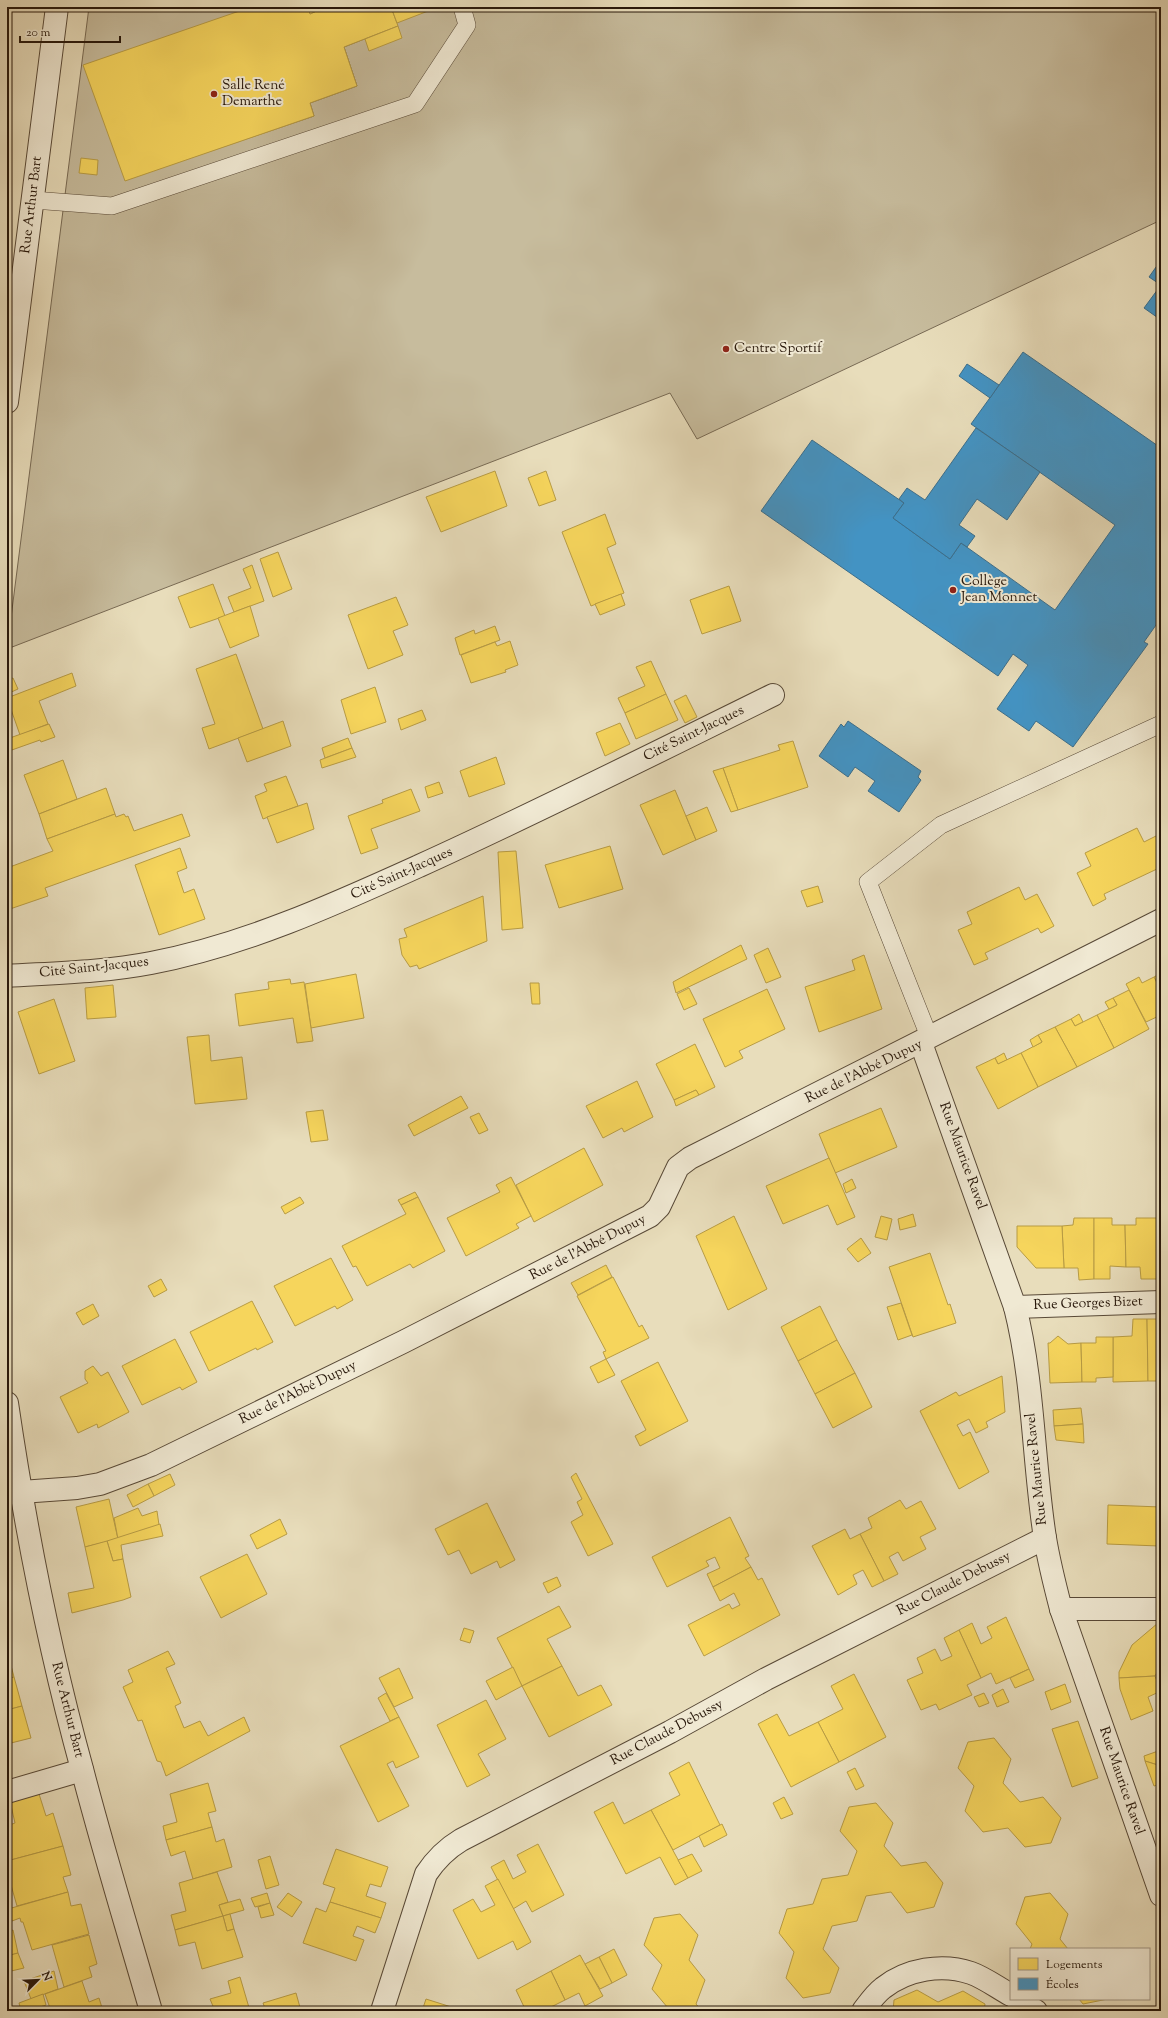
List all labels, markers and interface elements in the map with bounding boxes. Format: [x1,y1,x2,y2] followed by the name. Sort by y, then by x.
[20,18,120,44] scale bar
[26,24,51,42] text: 20 m
[222,76,285,112] place label: Salle René Demarthe
[209,89,219,99] marker: Salle René Demarthe
[16,155,48,255] street label: Rue Arthur Bart
[734,339,823,359] place label: Centre Sportif
[721,344,731,354] marker: Centre Sportif
[960,572,1037,608] place label: Collège Jean Monnet
[948,585,958,595] marker: Collège Jean Monnet
[640,701,748,767] street label: Cité Saint-Jacques
[348,843,456,905] street label: Cité Saint-Jacques
[38,952,150,984] street label: Cité Saint-Jacques
[802,1035,926,1109] street label: Rue de l'Abbé Dupuy
[933,1099,991,1213] street label: Rue Maurice Ravel
[526,1210,650,1286] street label: Rue de l'Abbé Dupuy
[1033,1292,1143,1316] street label: Rue Georges Bizet
[236,1356,360,1430] street label: Rue de l'Abbé Dupuy
[1021,1412,1053,1526] street label: Rue Maurice Ravel
[894,1547,1014,1621] street label: Rue Claude Debussy
[45,1660,89,1760] street label: Rue Arthur Bart
[607,1695,727,1771] street label: Rue Claude Debussy
[1093,1724,1149,1838] street label: Rue Maurice Ravel
[1010,1948,1150,2000] legend
[1046,1956,1103,1974] text: Logements
[18,1960,58,2000] north arrow
[37,1968,55,1984] text: N
[1046,1976,1079,1994] text: Écoles

